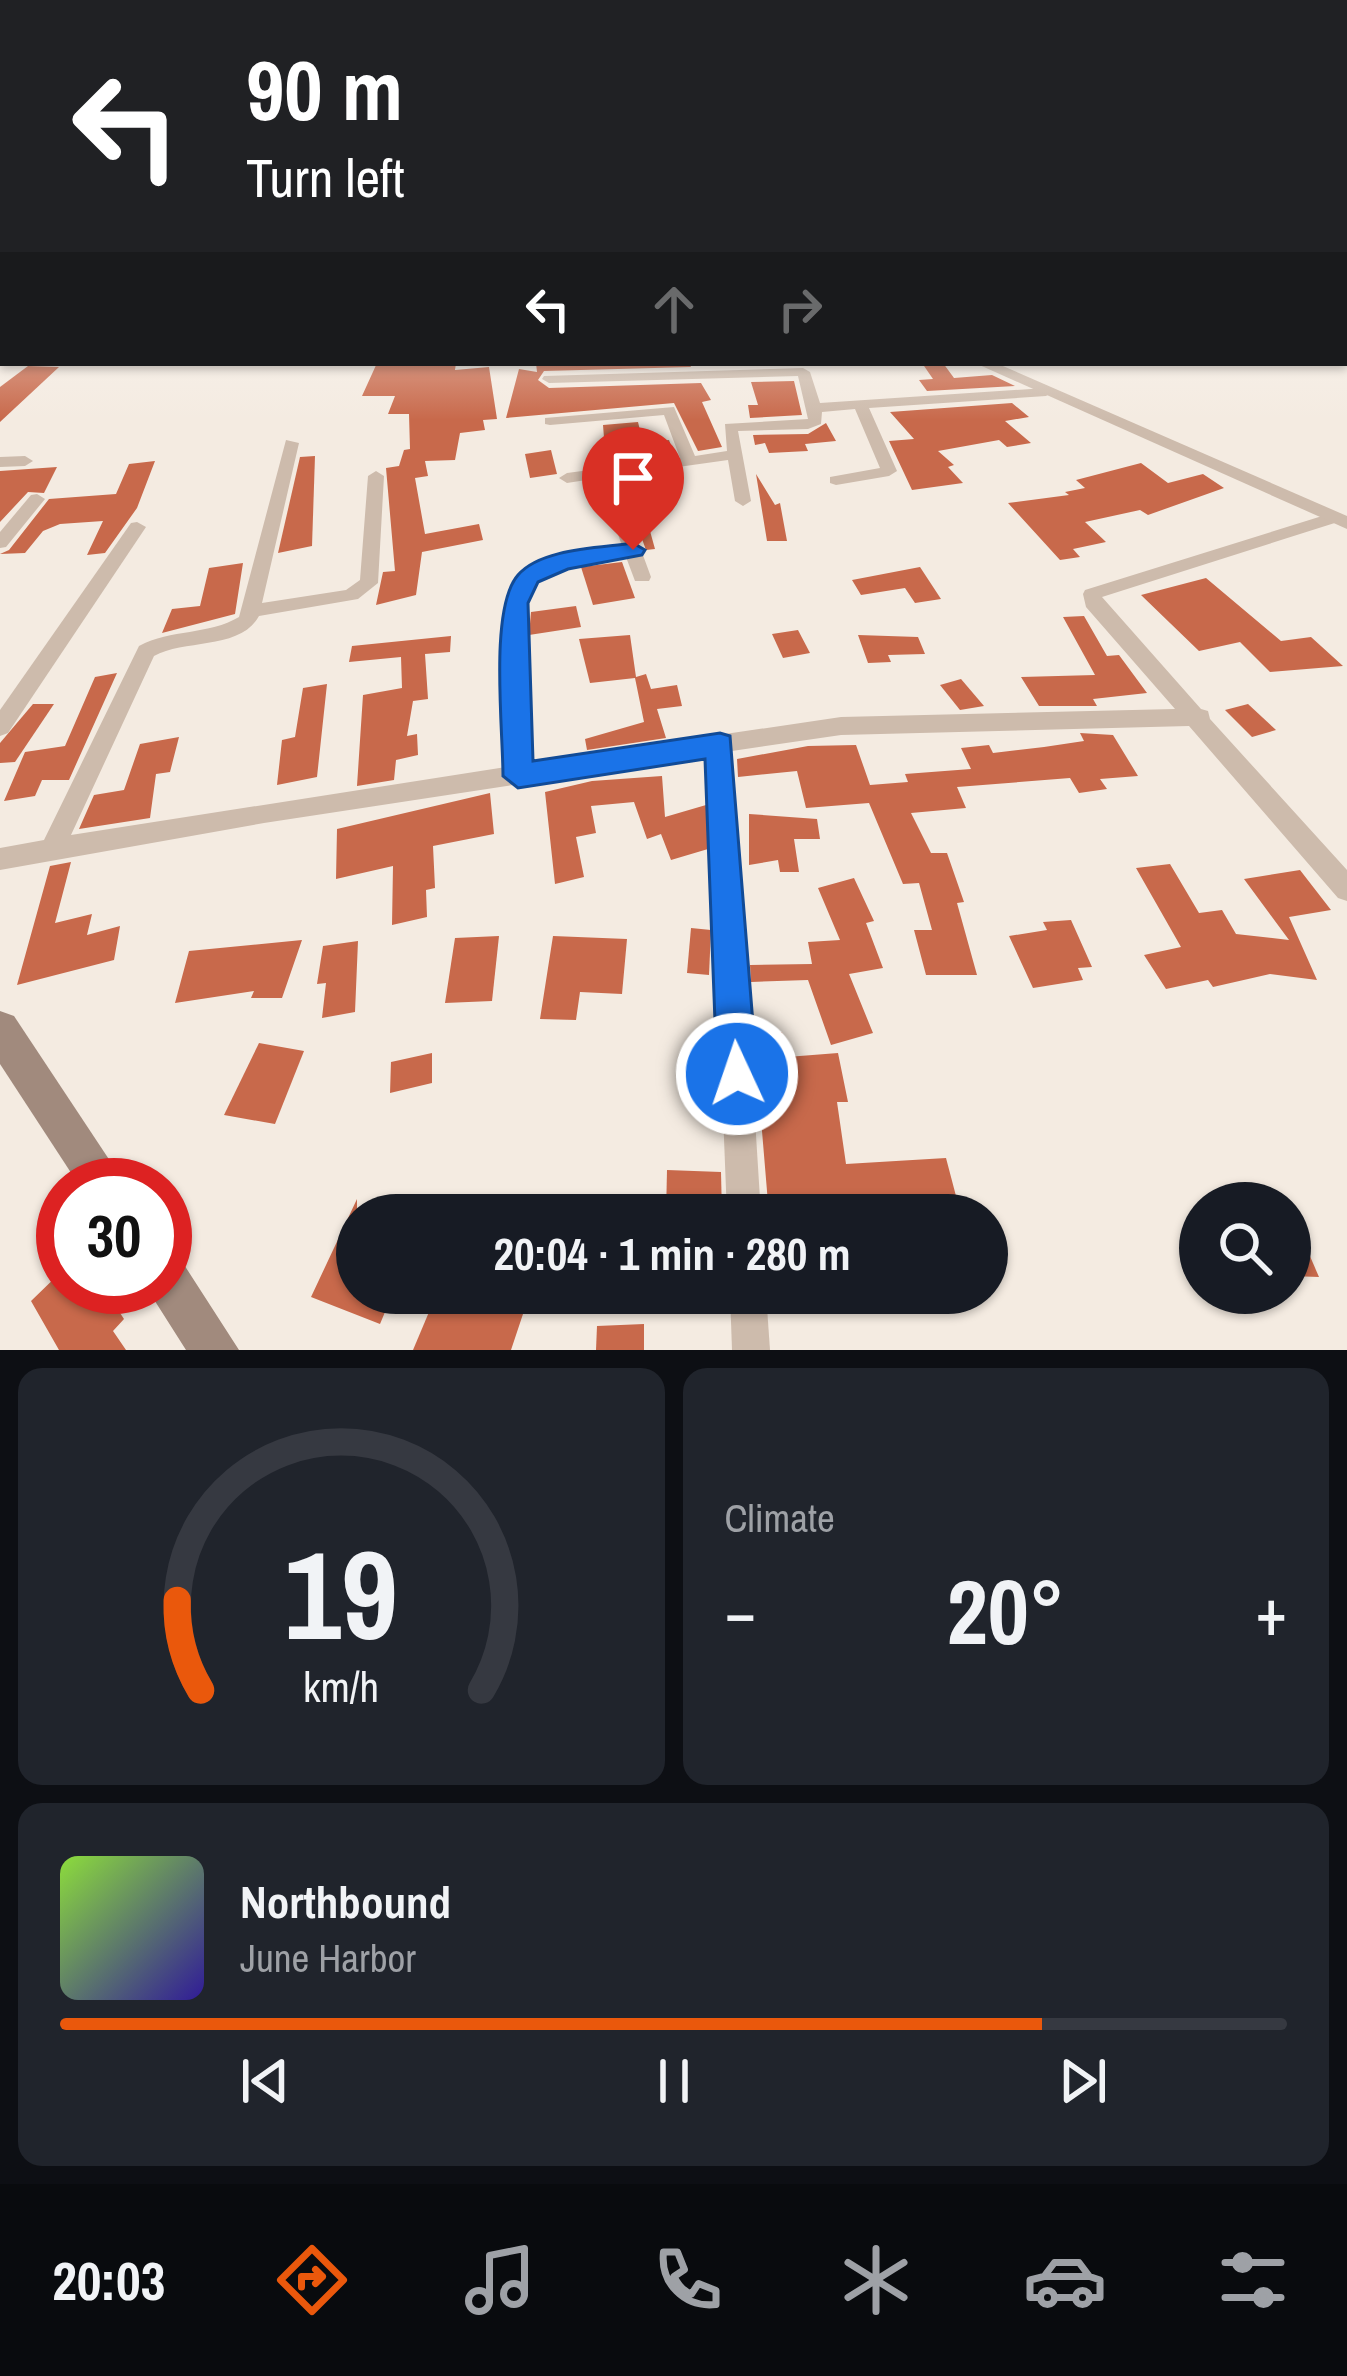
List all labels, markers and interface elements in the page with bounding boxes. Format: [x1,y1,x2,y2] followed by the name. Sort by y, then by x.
[246,33,403,146] text: 90 m
[48,48,204,204] icon: left
[246,141,405,214] text: Turn left
[515,276,581,342] icon: left
[641,276,707,342] icon: ahead
[767,276,833,342] icon: right
[582,427,684,550] pin
[600,445,666,511] icon: arrive
[674,1011,800,1137] position arrow
[36,1158,192,1314] speed limit sign: 30
[1179,1182,1311,1314] map controls
[1179,1182,1311,1314] button: search
[494,1223,850,1284] text: 20:04 · 1 min · 280 m
[725,1492,835,1544] text: Climate
[284,1510,398,1678] text: 19
[947,1551,1065,1672] text: 20°
[725,1567,756,1656] text: −
[1255,1567,1287,1656] text: +
[303,1657,379,1714] text: km/h
[240,1871,451,1932] text: Northbound
[240,1932,416,1984] text: June Harbor
[232,2048,298,2114] icon: previous
[641,2048,707,2114] icon: pause
[1050,2048,1116,2114] icon: next
[270,2238,354,2322] icon: directions
[458,2238,542,2322] icon: music
[646,2238,730,2322] icon: phone
[834,2238,918,2322] icon: climate
[1023,2238,1107,2322] icon: car
[1211,2238,1295,2322] icon: filters
[52,2244,165,2317] text: 20:03

